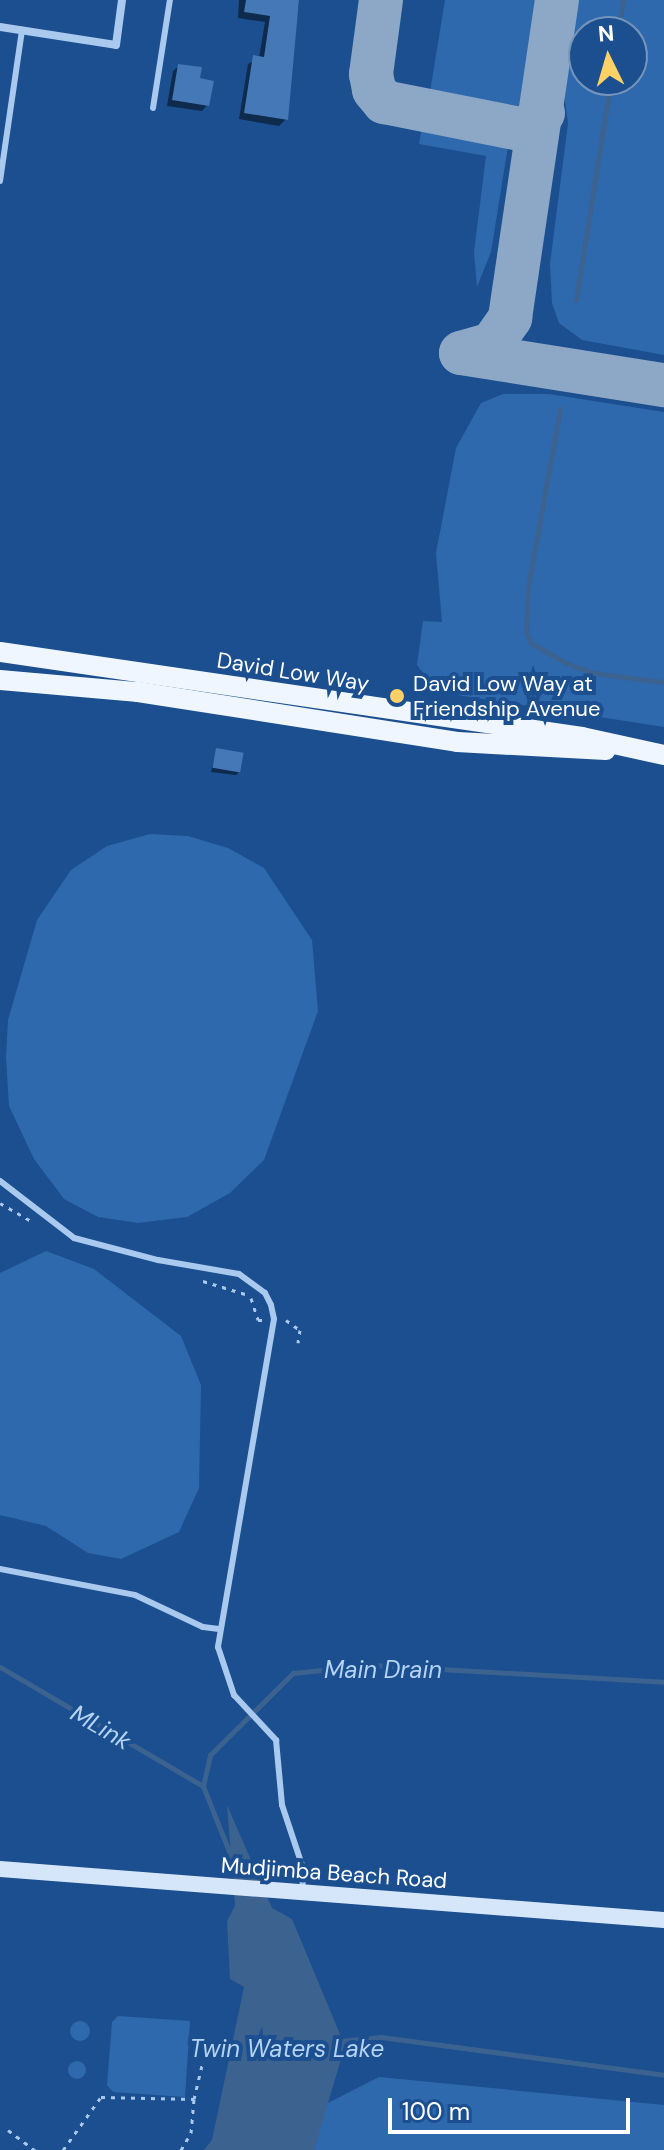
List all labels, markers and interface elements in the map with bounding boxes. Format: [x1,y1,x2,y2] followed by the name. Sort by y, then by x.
[568,16,648,96] north arrow
[597,18,615,49] text: N
[215,647,371,697] street label: David Low Way
[413,670,600,722] place label: David Low Way at Friendship Avenue
[388,687,406,705] marker: David Low Way at Friendship Avenue
[324,1656,442,1684] water label: Main Drain
[66,1698,136,1756] water label: MLink
[220,1852,448,1894] street label: Mudjimba Beach Road
[190,2035,384,2063] water label: Twin Waters Lake
[392,2082,634,2132] scale bar
[402,2096,470,2127] text: 100 m

